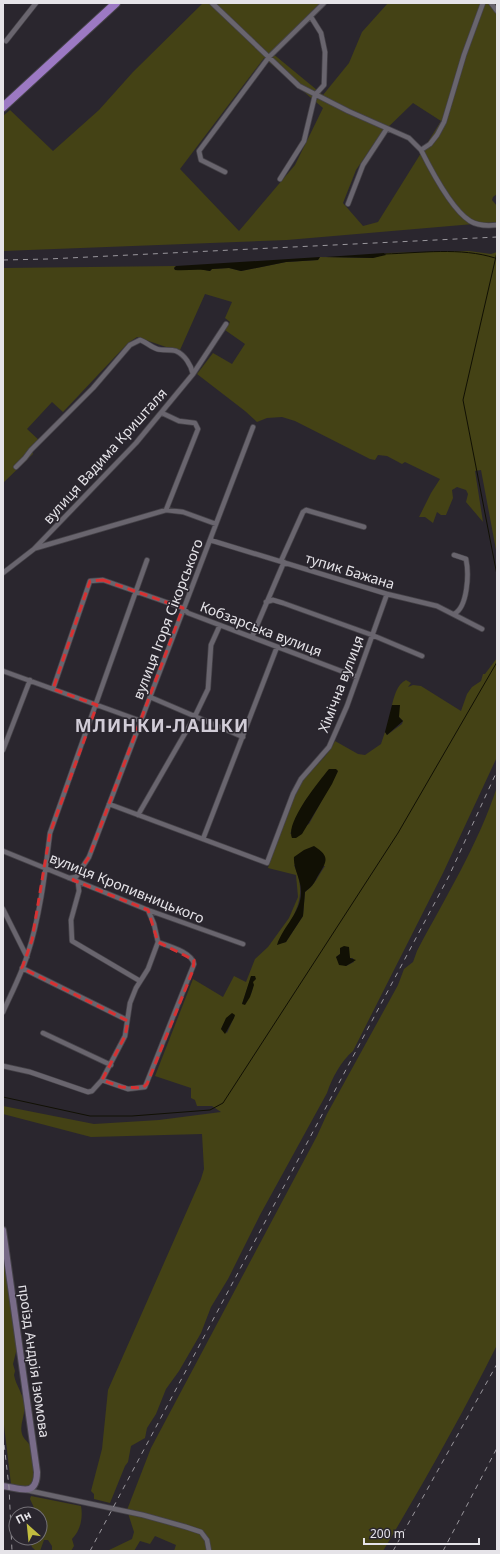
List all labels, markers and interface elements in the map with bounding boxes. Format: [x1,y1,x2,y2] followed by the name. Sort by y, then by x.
[38,384,171,528] street label: вулиця Вадима Кришталя
[128,536,207,702] street label: вулиця Ігоря Сікорського
[303,548,397,593] street label: тупик Бажана
[198,597,325,661] street label: Кобзарська вулиця
[313,633,368,735] street label: Хімічна вулиця
[75,713,249,737] district label: МЛИНКИ-ЛАШКИ
[47,848,207,927] street label: вулиця Кропивницького
[14,1283,55,1439] street label: проїзд Андрія Ізюмова
[8,1506,48,1546] north arrow
[13,1506,34,1527] text: Пн
[364,1520,479,1546] scale bar
[370,1525,405,1542] text: 200 m

